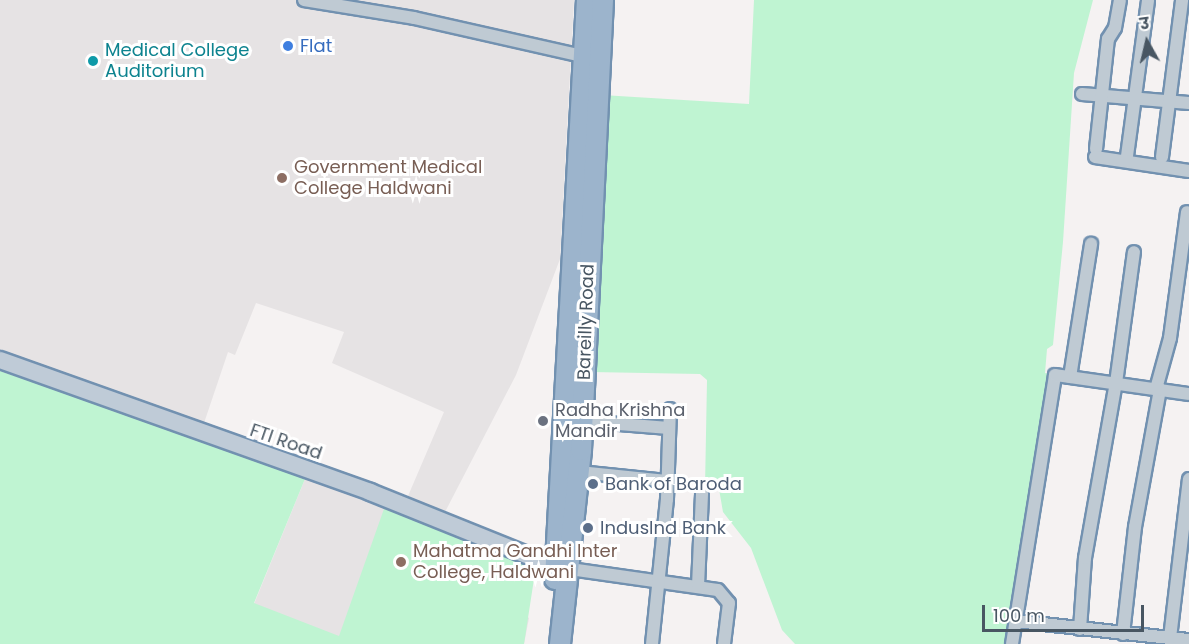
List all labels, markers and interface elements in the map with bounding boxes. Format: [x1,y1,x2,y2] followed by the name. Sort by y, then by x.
[1117,12,1177,72] north arrow
[1138,12,1150,36] text: उ
[300,35,332,57] place label: Flat
[281,39,295,53] marker: Flat
[105,40,249,82] place label: Medical College Auditorium
[86,54,100,68] marker: Medical College Auditorium
[294,157,482,200] place label: Government Medical College Haldwani
[275,171,289,185] marker: Government Medical College Haldwani
[573,264,599,380] street label: Bareilly Road
[555,400,685,442] place label: Radha Krishna Mandir
[536,414,550,428] marker: Radha Krishna Mandir
[247,420,325,464] street label: FTI Road
[605,473,742,495] place label: Bank of Baroda
[586,477,600,491] marker: Bank of Baroda
[600,517,726,539] place label: IndusInd Bank
[581,521,595,535] marker: IndusInd Bank
[413,541,617,584] place label: Mahatma Gandhi Inter College, Haldwani
[394,555,408,569] marker: Mahatma Gandhi Inter College, Haldwani
[985,593,1147,631] scale bar
[993,603,1045,628] text: 100 m

